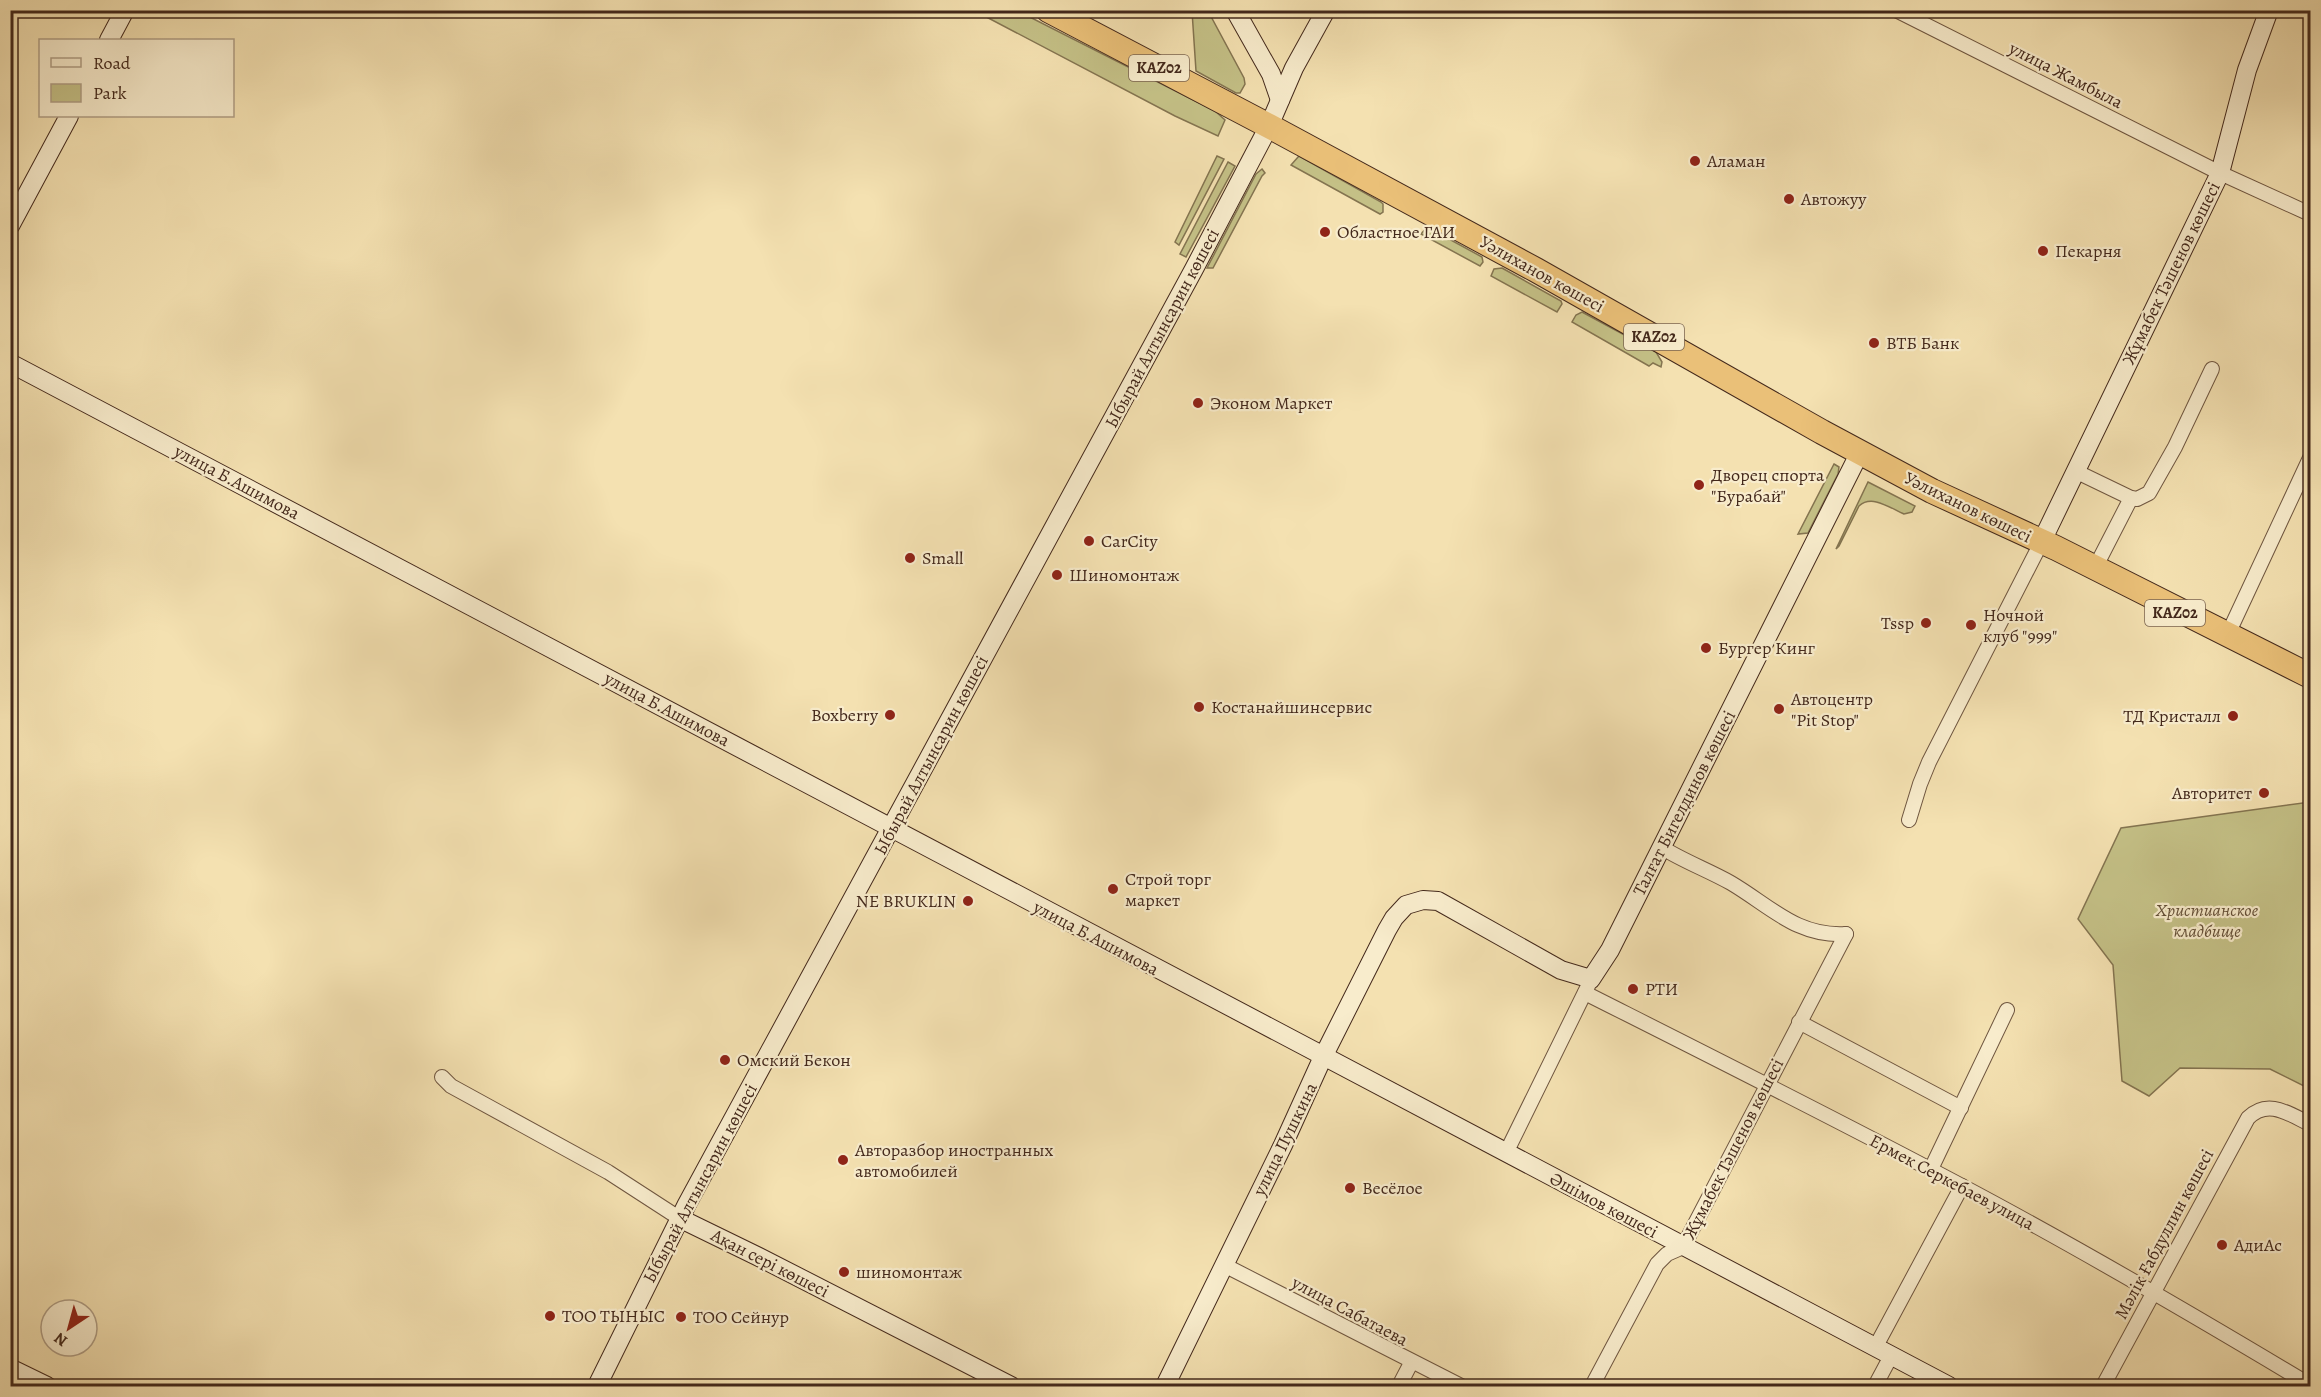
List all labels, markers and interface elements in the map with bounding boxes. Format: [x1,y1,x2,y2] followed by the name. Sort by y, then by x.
[2004,36,2128,114] street label: улица Жамбыла
[39,39,234,117] legend
[93,51,131,75] text: Road
[1129,55,1189,81] road number: KАZ02
[93,81,127,105] text: Park
[1706,149,1766,173] place label: Аламан
[1688,154,1702,168] marker: Аламан
[2116,178,2226,368] street label: Жұмабек Тәшенов көшесі
[1800,187,1867,211] place label: Автожуу
[1782,192,1796,206] marker: Автожуу
[1337,220,1455,244] place label: Областное ГАИ
[1099,224,1225,432] street label: Ыбырай Алтынсарин көшесі
[1318,225,1332,239] marker: Областное ГАИ
[1475,230,1609,318] street label: Уәлиханов көшесі
[2055,239,2122,263] place label: Пекарня
[2036,244,2050,258] marker: Пекарня
[1624,324,1684,350] road number: KАZ02
[1886,331,1959,355] place label: ВТБ Банк
[1867,336,1881,350] marker: ВТБ Банк
[1210,391,1332,415] place label: Эконом Маркет
[1191,396,1205,410] marker: Эконом Маркет
[169,438,305,526] street label: улица Б.Ашимова
[1711,463,1825,508] place label: Дворец спорта "Бурабай"
[1900,466,2036,548] street label: Уәлиханов көшесі
[1692,478,1706,492] marker: Дворец спорта "Бурабай"
[1101,529,1158,553] place label: CarCity
[1082,534,1096,548] marker: CarCity
[922,546,964,570] place label: Small
[903,551,917,565] marker: Small
[1069,563,1180,587] place label: Шиномонтаж
[1050,568,1064,582] marker: Шиномонтаж
[2145,600,2205,626] road number: KАZ02
[1983,603,2057,648] place label: Ночной клуб "999"
[1881,611,1914,635] place label: Tssp
[1919,616,1933,630] marker: Tssp
[1964,618,1978,632] marker: Ночной клуб "999"
[1718,636,1816,660] place label: Бургер Кинг
[1699,641,1713,655] marker: Бургер Кинг
[868,651,994,859] street label: Ыбырай Алтынсарин көшесі
[599,665,735,753] street label: улица Б.Ашимова
[1790,687,1873,732] place label: Автоцентр "Pit Stop"
[1211,695,1373,719] place label: Костанайшинсервис
[1192,700,1206,714] marker: Костанайшинсервис
[1772,702,1786,716] marker: Автоцентр "Pit Stop"
[811,703,879,727] place label: Boxberry
[2123,704,2221,728] place label: ТД Кристалл
[1627,706,1741,900] street label: Талғат Бигелдинов көшесі
[883,708,897,722] marker: Boxberry
[2226,709,2240,723] marker: ТД Кристалл
[2171,781,2252,805] place label: Авторитет
[2257,786,2271,800] marker: Авторитет
[1125,867,1212,912] place label: Строй торг маркет
[1106,882,1120,896] marker: Строй торг маркет
[856,889,956,913] place label: NE BRUKLIN
[961,894,975,908] marker: NE BRUKLIN
[1028,894,1164,982] street label: улица Б.Ашимова
[2155,898,2259,943] park label: Христианское кладбище
[1645,977,1678,1001] place label: РТИ
[1626,982,1640,996] marker: РТИ
[737,1048,851,1072] place label: Омский Бекон
[718,1053,732,1067] marker: Омский Бекон
[1677,1054,1789,1244] street label: Жұмабек Тәшенов көшесі
[1247,1078,1323,1201] street label: улица Пушкина
[637,1079,763,1287] street label: Ыбырай Алтынсарин көшесі
[1866,1128,2039,1236] street label: Ермек Серкебаев улица
[854,1138,1054,1183] place label: Авторазбор иностранных автомобилей
[2109,1145,2219,1323] street label: Мәлік Ғабдуллин көшесі
[836,1153,850,1167] marker: Авторазбор иностранных автомобилей
[1546,1166,1662,1244] street label: Әшімов көшесі
[1362,1176,1423,1200] place label: Весёлое
[1343,1181,1357,1195] marker: Весёлое
[706,1222,833,1303] street label: Ақан сері көшесі
[2233,1233,2282,1257] place label: АдиАс
[2215,1238,2229,1252] marker: АдиАс
[856,1260,963,1284] place label: шиномонтаж
[837,1265,851,1279] marker: шиномонтаж
[1287,1270,1413,1352] street label: улица Сабатаева
[39,1298,99,1358] north arrow
[562,1304,665,1328] place label: ТОО ТЫНЫС
[693,1305,789,1329] place label: ТОО Сейнур
[543,1309,557,1323] marker: ТОО ТЫНЫС
[674,1310,688,1324] marker: ТОО Сейнур
[49,1327,72,1352] text: N

